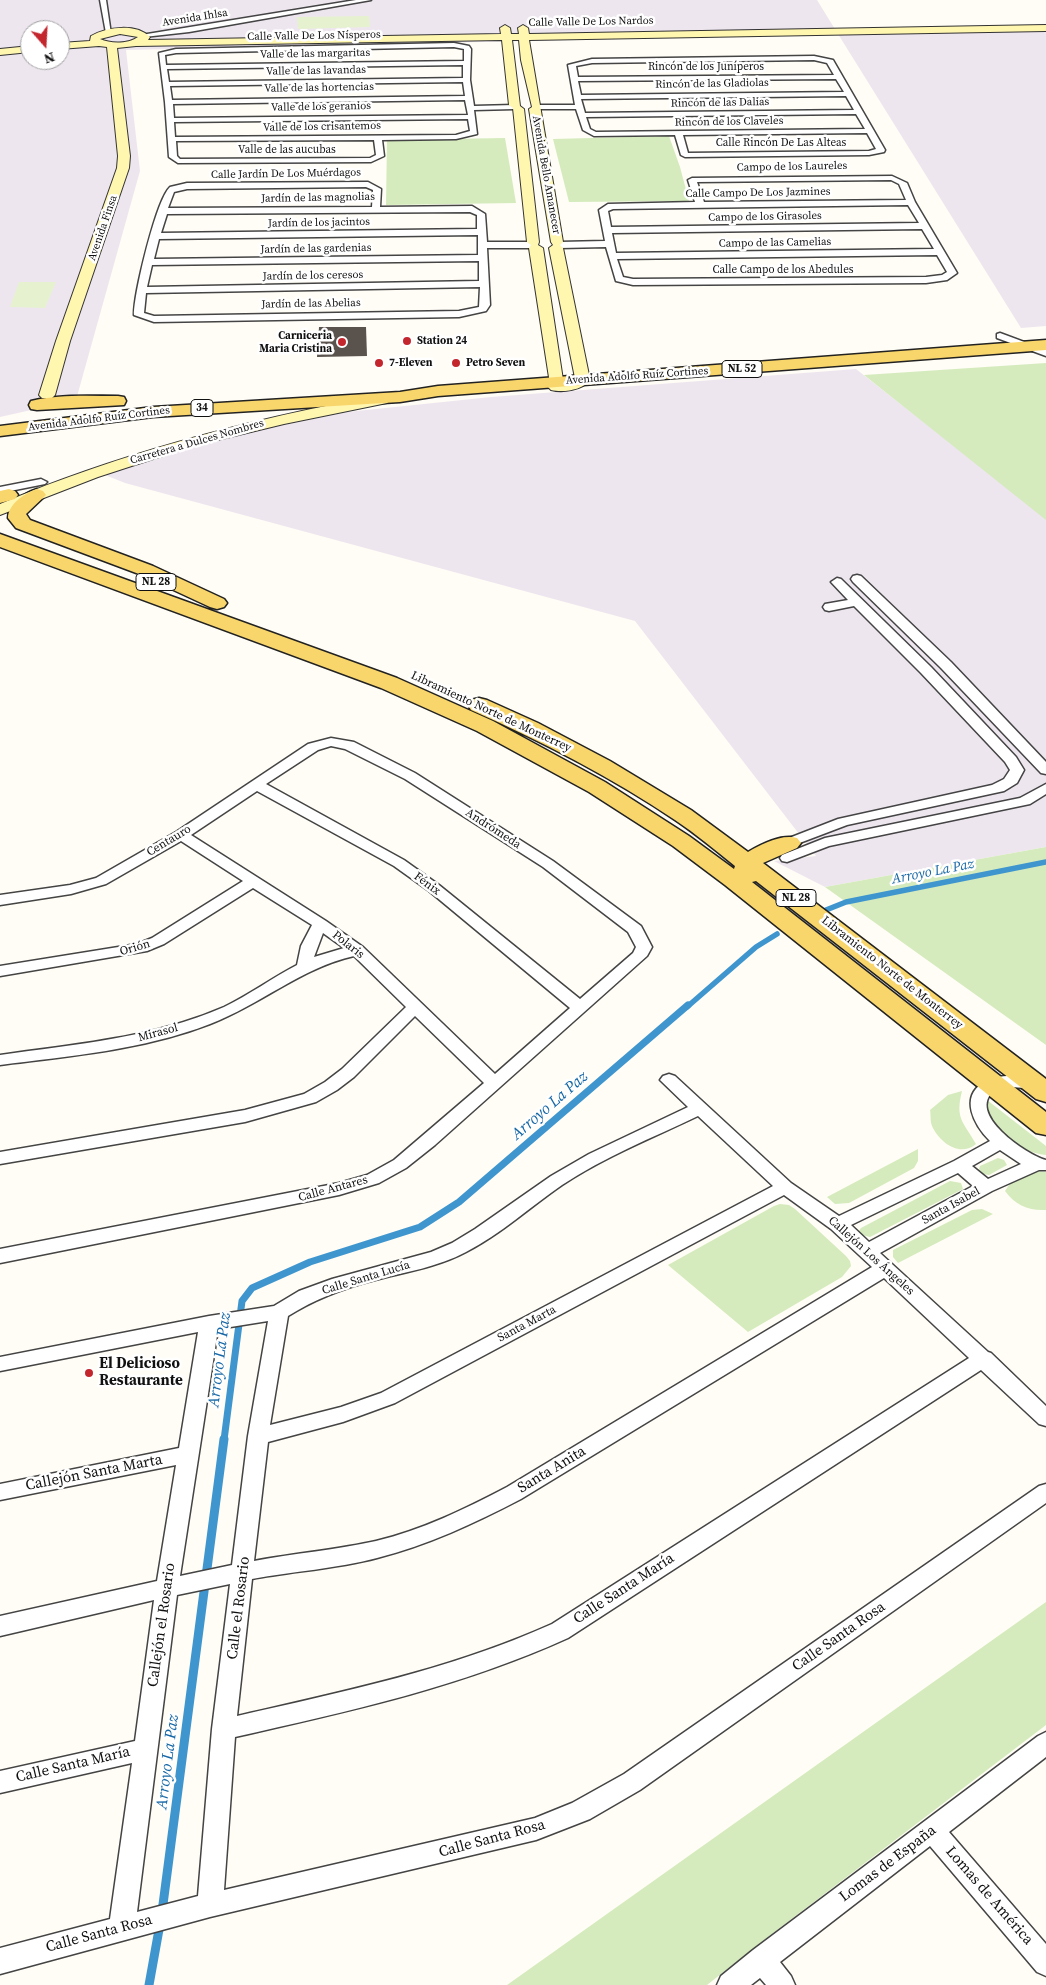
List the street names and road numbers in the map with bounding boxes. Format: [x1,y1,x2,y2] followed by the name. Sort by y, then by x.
[161,6,229,30] street label: Avenida Ihlsa
[528,14,654,30] street label: Calle Valle De Los Nardos
[247,28,381,44] street label: Calle Valle De Los Nísperos
[260,46,370,62] street label: Valle de las margaritas
[648,60,764,74] street label: Rincón de los Juníperos
[266,64,366,78] street label: Valle de las lavandas
[655,76,769,92] street label: Rincón de las Gladiolas
[264,80,374,96] street label: Valle de las hortencias
[671,96,769,110] street label: Rincón de las Dalias
[271,100,371,114] street label: Valle de los geranios
[674,114,784,130] street label: Rincón de los Claveles
[529,115,563,235] street label: Avenida Bello Amanecer
[263,119,381,135] street label: Valle de los crisantemos
[716,136,846,150] street label: Calle Rincón De Las Alteas
[238,143,336,157] street label: Valle de las aucubas
[737,159,847,175] street label: Campo de los Laureles
[211,166,361,182] street label: Calle Jardín De Los Muérdagos
[685,185,831,201] street label: Calle Campo De Los Jazmines
[261,190,375,206] street label: Jardín de las magnolias
[86,194,120,262] street label: Avenida Finsa
[708,209,822,225] street label: Campo de los Girasoles
[268,216,370,230] street label: Jardín de los jacintos
[719,235,831,251] street label: Campo de las Camelias
[260,241,372,257] street label: Jardín de las gardenias
[712,263,854,277] street label: Calle Campo de los Abedules
[263,269,363,283] street label: Jardín de los ceresos
[261,297,361,311] street label: Jardín de las Abelias
[722,360,762,378] road number: NL 52
[565,364,709,388] street label: Avenida Adolfo Ruíz Cortines
[191,399,213,416] road number: 34
[27,404,171,434] street label: Avenida Adolfo Ruíz Cortines
[129,417,265,467] street label: Carretera a Dulces Nombres
[136,574,176,590] road number: NL 28
[409,668,573,756] street label: Libramiento Norte de Monterrey
[463,806,523,852] street label: Andrómeda
[144,822,194,860] street label: Centauro
[411,869,443,899] street label: Fénix
[776,890,816,906] road number: NL 28
[818,913,966,1033] street label: Libramiento Norte de Monterrey
[329,928,367,962] street label: Polaris
[118,937,152,959] street label: Orión
[136,1021,180,1045] street label: Mirasol
[297,1173,369,1205] street label: Calle Antares
[919,1184,983,1228] street label: Santa Isabel
[825,1214,917,1298] street label: Callejón Los Ángeles
[320,1258,412,1298] street label: Calle Santa Lucía
[495,1303,559,1345] street label: Santa Marta
[515,1443,589,1497] street label: Santa Anita
[24,1451,164,1495] street label: Callejón Santa Marta
[570,1550,678,1628] street label: Calle Santa María
[224,1555,254,1661] street label: Calle el Rosario
[144,1562,180,1688] street label: Callejón el Rosario
[789,1598,889,1676] street label: Calle Santa Rosa
[14,1743,132,1787] street label: Calle Santa María
[437,1816,547,1862] street label: Calle Santa Rosa
[836,1822,940,1906] street label: Lomas de España
[941,1843,1037,1949] street label: Lomas de América
[44,1911,154,1957] street label: Calle Santa Rosa

